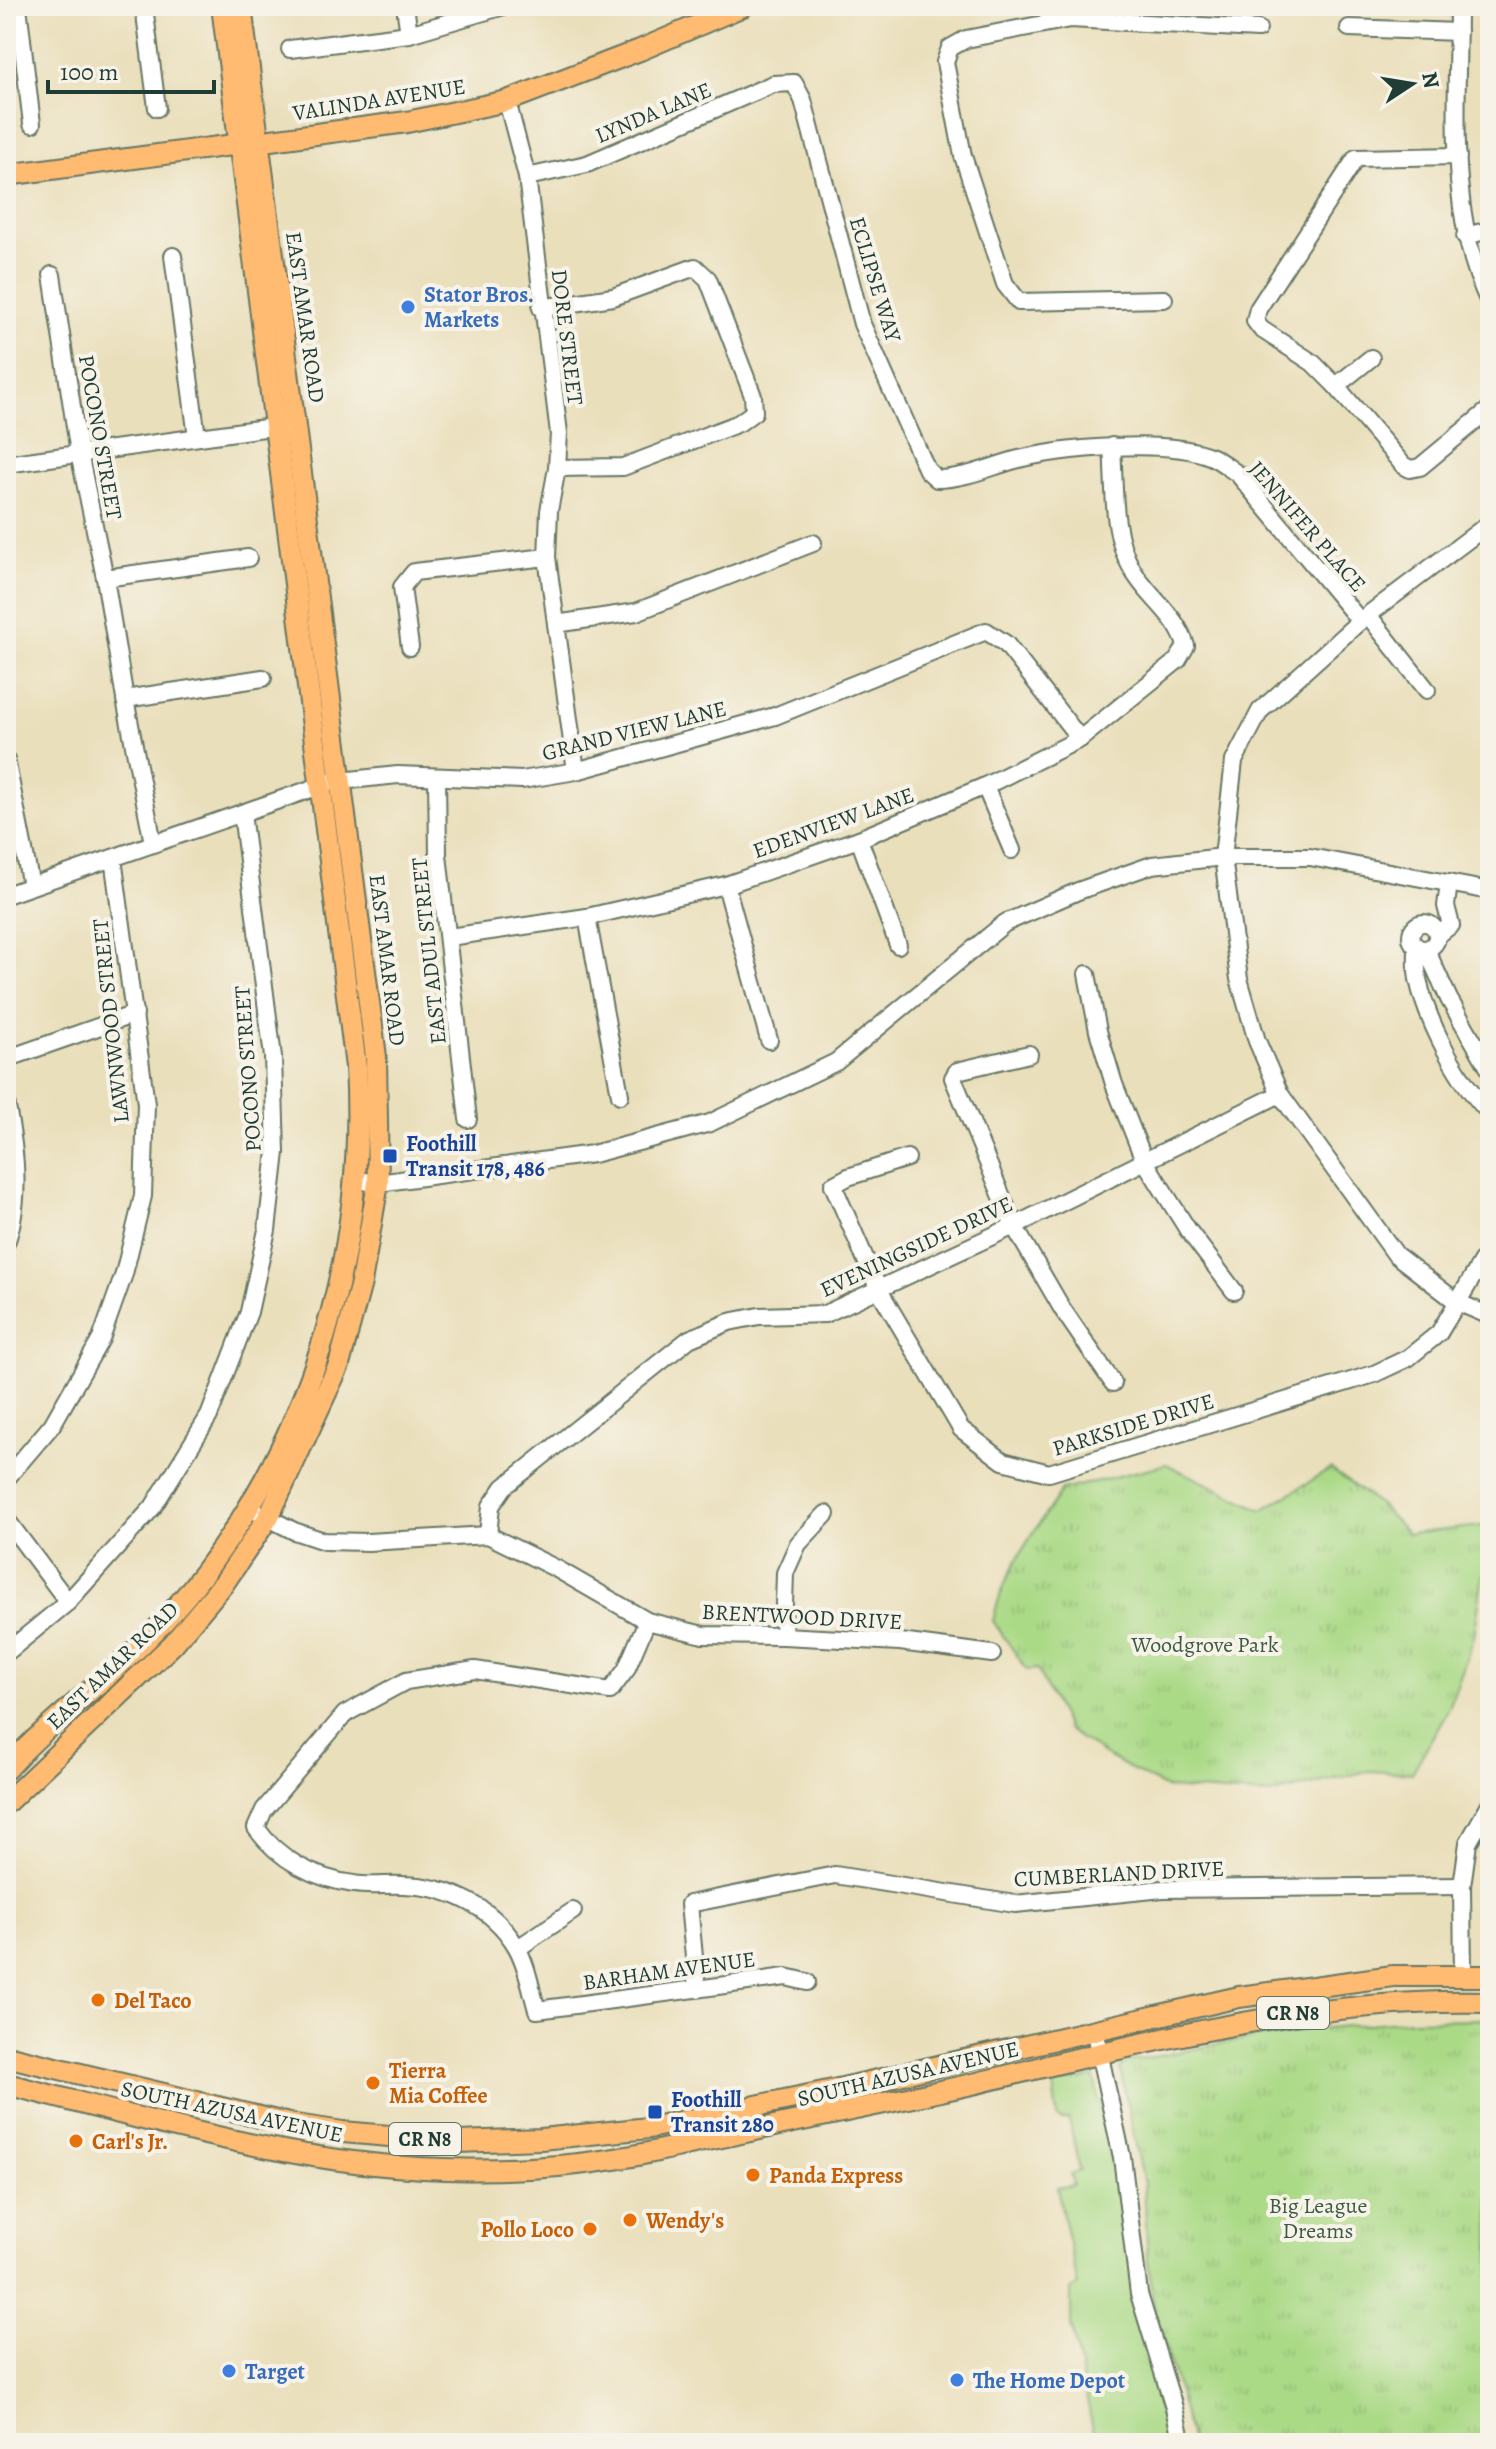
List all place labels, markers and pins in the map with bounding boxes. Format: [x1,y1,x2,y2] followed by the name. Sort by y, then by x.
[424,280,534,335] place label: Stator Bros. Markets
[399,298,417,316] marker: Stator Bros. Markets
[406,1129,545,1184] place label: Foothill Transit 178, 486
[381,1147,399,1165] marker: Foothill Transit 178, 486
[114,1986,192,2016] place label: Del Taco
[89,1991,107,2009] marker: Del Taco
[389,2056,488,2111] place label: Tierra Mia Coffee
[364,2074,382,2092] marker: Tierra Mia Coffee
[671,2085,774,2140] place label: Foothill Transit 280
[646,2103,664,2121] marker: Foothill Transit 280
[92,2127,168,2157] place label: Carl's Jr.
[67,2132,85,2150] marker: Carl's Jr.
[769,2161,903,2191] place label: Panda Express
[744,2166,762,2184] marker: Panda Express
[645,2206,724,2236] place label: Wendy's
[621,2211,639,2229] marker: Wendy's
[480,2215,574,2245] place label: Pollo Loco
[581,2220,599,2238] marker: Pollo Loco
[245,2357,306,2387] place label: Target
[220,2362,238,2380] marker: Target
[973,2366,1126,2396] place label: The Home Depot
[948,2371,966,2389] marker: The Home Depot

